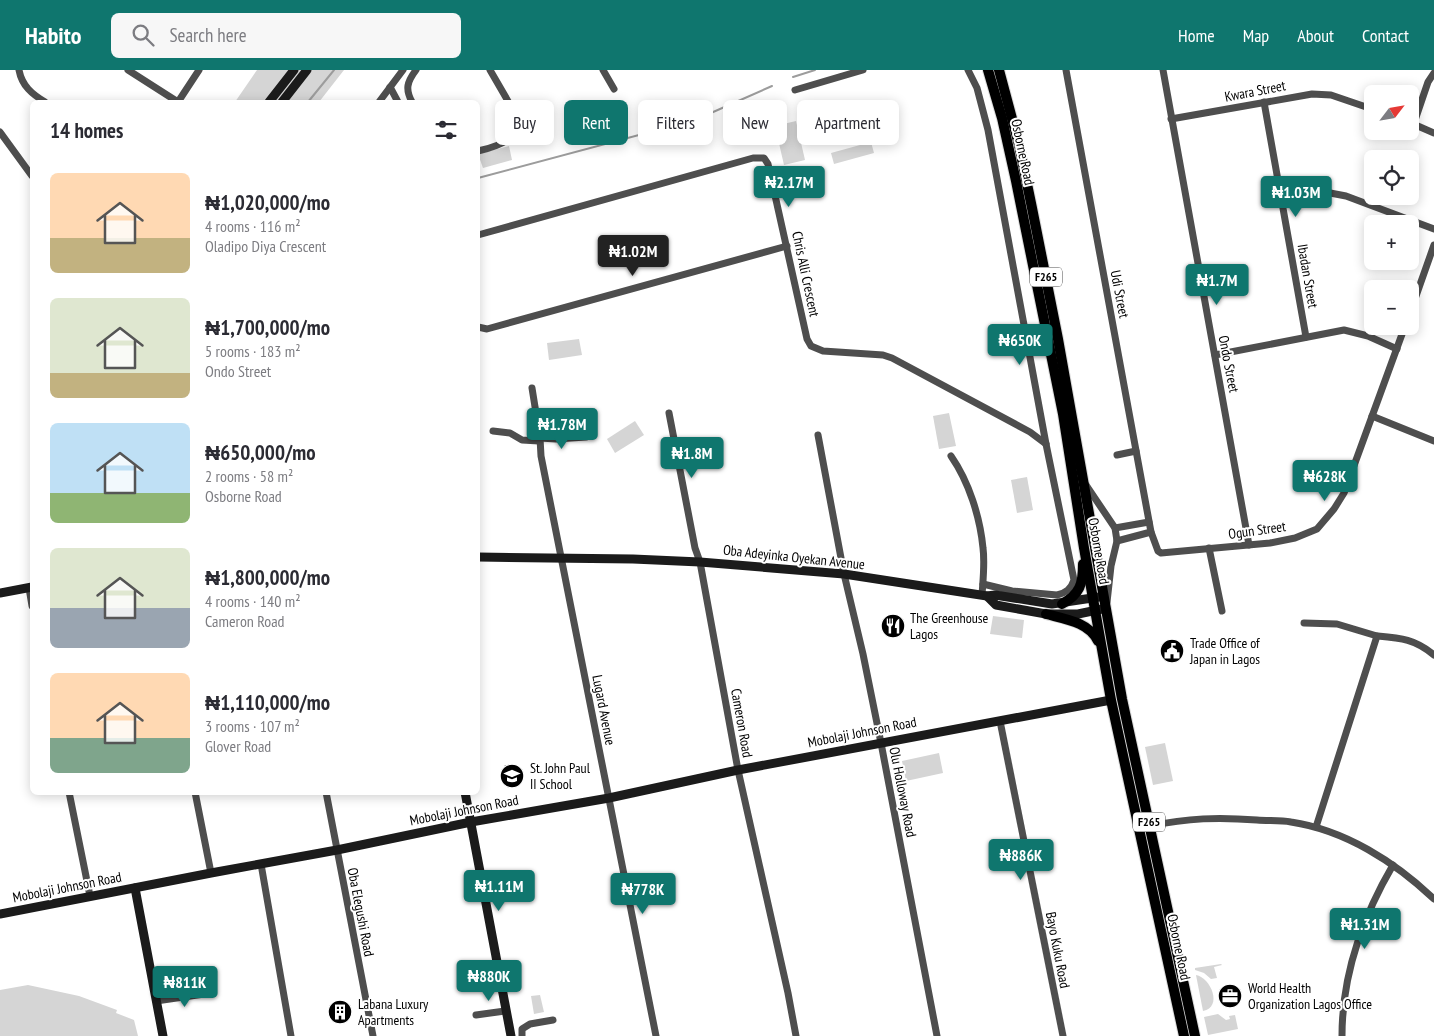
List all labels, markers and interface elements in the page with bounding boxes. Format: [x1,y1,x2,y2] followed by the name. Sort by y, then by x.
[111,13,461,58] search box
[25,20,81,51] text: Habito
[129,21,157,49] icon: search
[169,23,247,47] text: Search here
[1178,24,1215,47] text: Home
[1243,24,1269,47] text: Map
[1297,24,1334,47] text: About
[1362,24,1409,47] text: Contact
[1223,76,1287,106] street label: Kwara Street
[1364,85,1419,140] north arrow
[1364,85,1419,335] map controls
[495,100,554,145] chip: Buy
[564,100,628,145] chip: Rent
[638,100,713,145] chip: Filters
[723,100,787,145] chip: New
[797,100,899,145] chip: Apartment
[432,116,460,144] icon: filters
[50,117,123,144] text: 14 homes
[1007,117,1039,187] street label: Osborne Road
[1364,150,1419,205] button: locate
[748,166,830,208] pin: ₦2.17M
[765,172,813,192] text: ₦2.17M
[1255,176,1337,218] pin: ₦1.03M
[1272,182,1320,202] text: ₦1.03M
[205,189,330,216] text: ₦1,020,000/mo
[90,193,150,253] icon: home
[1364,215,1419,270] button: +
[205,216,301,236] text: 4 rooms · 116 m²
[788,230,824,319] street label: Chris Alli Crescent
[592,234,674,277] pin: ₦1.02M
[205,236,326,256] text: Oladipo Diya Crescent
[609,241,657,261] text: ₦1.02M
[1294,243,1323,310] street label: Ibadan Street
[1182,264,1252,306] pin: ₦1.7M
[1030,268,1062,286] road number: F265
[1107,269,1133,320] street label: Udi Street
[1197,270,1237,290] text: ₦1.7M
[1364,280,1419,335] button: −
[205,314,330,341] text: ₦1,700,000/mo
[90,318,150,378] icon: home
[985,324,1055,366] pin: ₦650K
[999,330,1041,350] text: ₦650K
[1215,334,1243,394] street label: Ondo Street
[205,341,301,361] text: 5 rooms · 183 m²
[205,361,271,381] text: Ondo Street
[521,408,603,450] pin: ₦1.78M
[538,414,586,434] text: ₦1.78M
[657,436,727,479] pin: ₦1.8M
[205,439,316,466] text: ₦650,000/mo
[90,443,150,503] icon: home
[672,443,712,463] text: ₦1.8M
[1290,460,1360,502] pin: ₦628K
[205,466,293,486] text: 2 rooms · 58 m²
[1304,466,1346,486] text: ₦628K
[205,486,282,506] text: Osborne Road
[1084,516,1114,586] street label: Osborne Road
[1227,517,1287,543] street label: Ogun Street
[722,541,866,573] street label: Oba Adeyinka Oyekan Avenue
[205,564,330,591] text: ₦1,800,000/mo
[90,568,150,628] icon: home
[205,591,301,611] text: 4 rooms · 140 m²
[910,609,989,643] place label: The Greenhouse Lagos
[205,611,285,631] text: Cameron Road
[880,613,906,639] restaurant icon: The Greenhouse Lagos
[1189,634,1260,668] place label: Trade Office of Japan in Lagos
[1159,638,1185,664] public building icon: Trade Office of Japan in Lagos
[588,673,620,747] street label: Lugard Avenue
[727,687,757,759] street label: Cameron Road
[205,689,330,716] text: ₦1,110,000/mo
[90,693,150,753] icon: home
[806,713,918,751] street label: Mobolaji Johnson Road
[205,716,300,736] text: 3 rooms · 107 m²
[205,736,271,756] text: Glover Road
[885,745,921,839] street label: Olu Holloway Road
[530,759,591,793] place label: St. John Paul II School
[499,763,525,789] school or university icon: St. John Paul II School
[408,791,520,829] street label: Mobolaji Johnson Road
[1133,812,1165,832] road number: F265
[986,838,1056,881] pin: ₦886K
[1000,845,1042,865] text: ₦886K
[344,866,378,958] street label: Oba Elegushi Road
[11,868,123,906] street label: Mobolaji Johnson Road
[458,870,540,912] pin: ₦1.11M
[608,872,678,915] pin: ₦778K
[475,876,523,896] text: ₦1.11M
[622,879,664,899] text: ₦778K
[1324,908,1406,950] pin: ₦1.31M
[1042,910,1074,990] street label: Bayo Kuku Road
[1163,912,1195,982] street label: Osborne Road
[1341,914,1389,934] text: ₦1.31M
[454,960,524,1002] pin: ₦880K
[150,966,220,1008] pin: ₦811K
[468,966,510,986] text: ₦880K
[164,972,206,992] text: ₦811K
[1248,979,1372,1013] place label: World Health Organization Lagos Office
[1217,983,1243,1009] office icon: World Health Organization Lagos Office
[358,995,429,1029] place label: Labana Luxury Apartments
[327,999,353,1025] building icon: Labana Luxury Apartments

